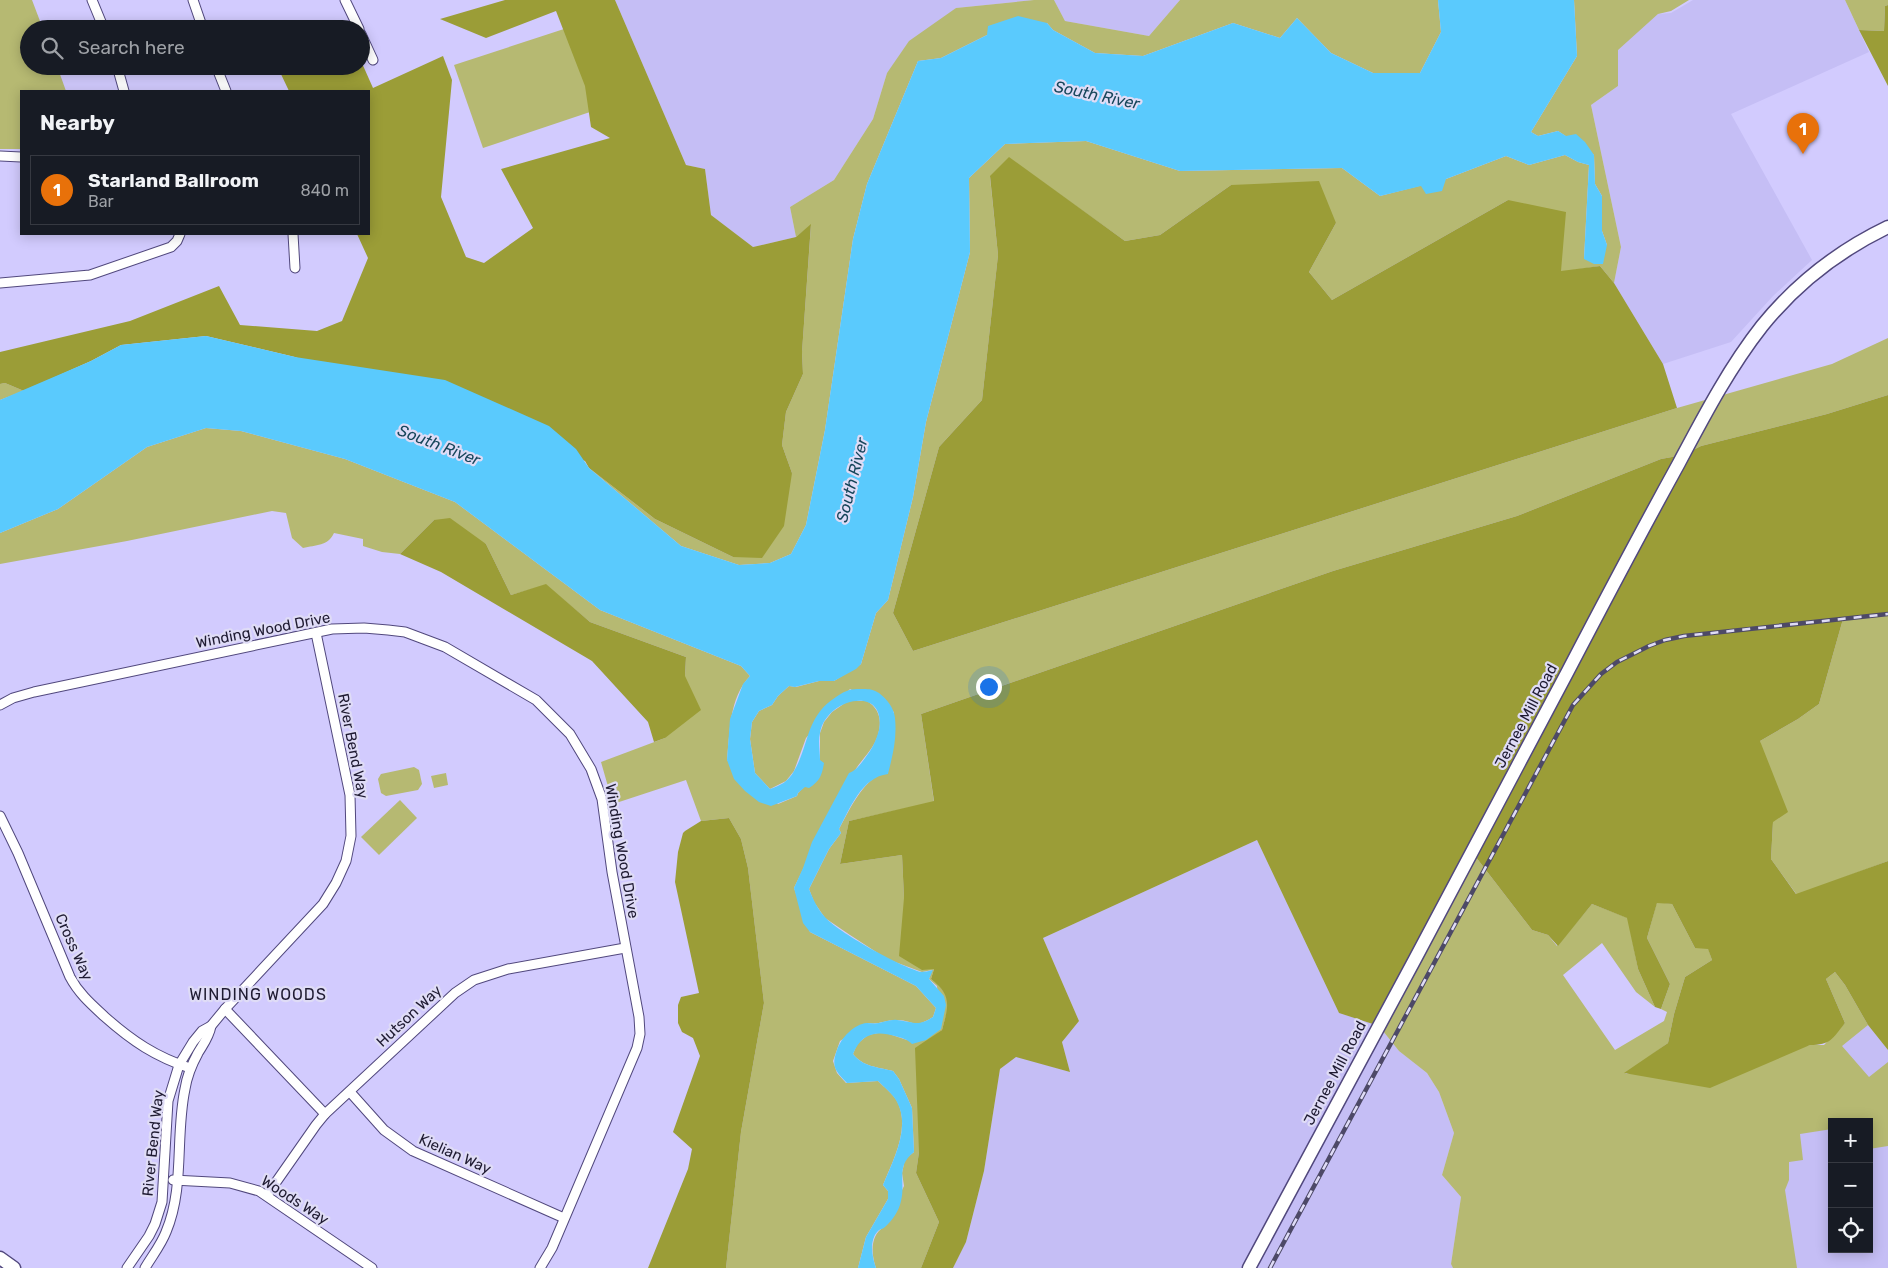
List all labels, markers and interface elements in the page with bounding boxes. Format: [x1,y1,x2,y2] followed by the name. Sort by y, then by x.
[20,20,370,75] search box
[38,34,66,62] icon: search
[78,36,185,59] text: Search here
[1053,77,1142,113] water label: South River
[40,110,115,135] text: Nearby
[1787,113,1819,154] pin: 1
[88,169,259,192] text: Starland Ballroom
[53,181,61,200] text: 1
[301,181,349,200] text: 840 m
[88,192,114,211] text: Bar
[395,421,484,470] water label: South River
[832,435,872,524] water label: South River
[194,608,332,652] street label: Winding Wood Drive
[1491,661,1561,771] street label: Jernee Mill Road
[976,674,1002,700] your location
[334,692,372,800] street label: River Bend Way
[601,782,643,920] street label: Winding Wood Drive
[51,911,97,983] street label: Cross Way
[373,981,445,1051] street label: Hutson Way
[189,985,327,1004] district label: WINDING WOODS
[1300,1018,1370,1128] street label: Jernee Mill Road
[138,1089,168,1197] street label: River Bend Way
[1828,1118,1873,1253] map controls
[1828,1118,1873,1163] button: +
[416,1130,494,1178] street label: Kielian Way
[1828,1163,1873,1208] button: −
[258,1171,332,1229] street label: Woods Way
[1828,1208,1873,1253] button: locate

